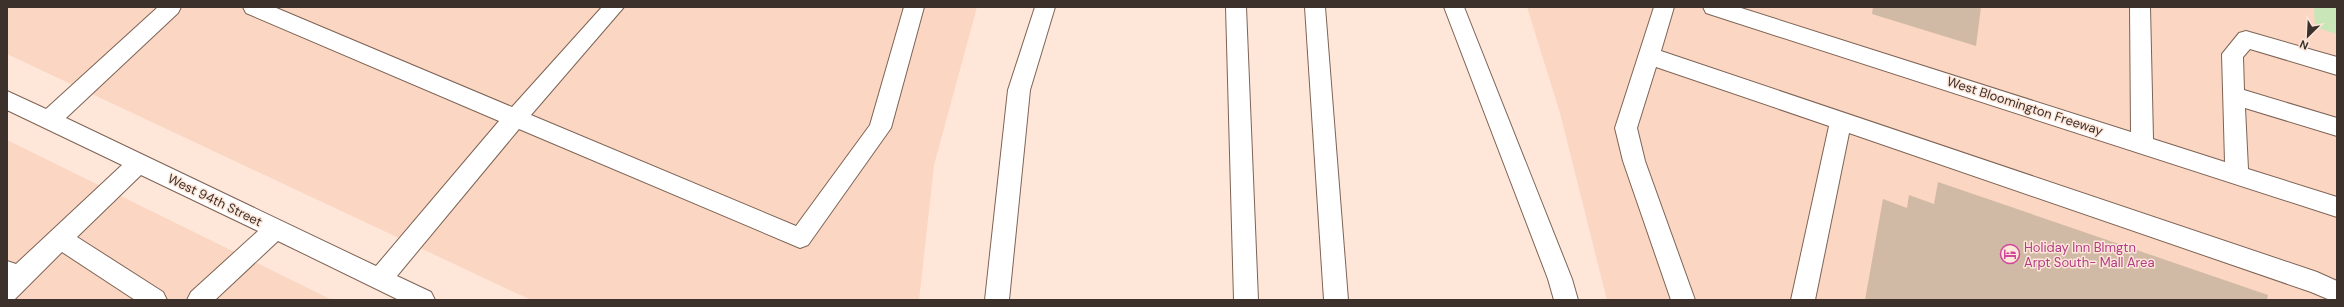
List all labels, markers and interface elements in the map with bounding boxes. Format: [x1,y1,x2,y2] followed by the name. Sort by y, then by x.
[2288,16,2328,56] north arrow
[2297,37,2310,53] text: N
[1945,73,2105,139] street label: West Bloomington Freeway
[165,170,265,230] street label: West 94th Street
[2024,239,2155,271] place label: Holiday Inn Blmgtn Arpt South- Mall Area
[1999,243,2021,265] hotel icon: Holiday Inn Blmgtn Arpt South- Mall Area

